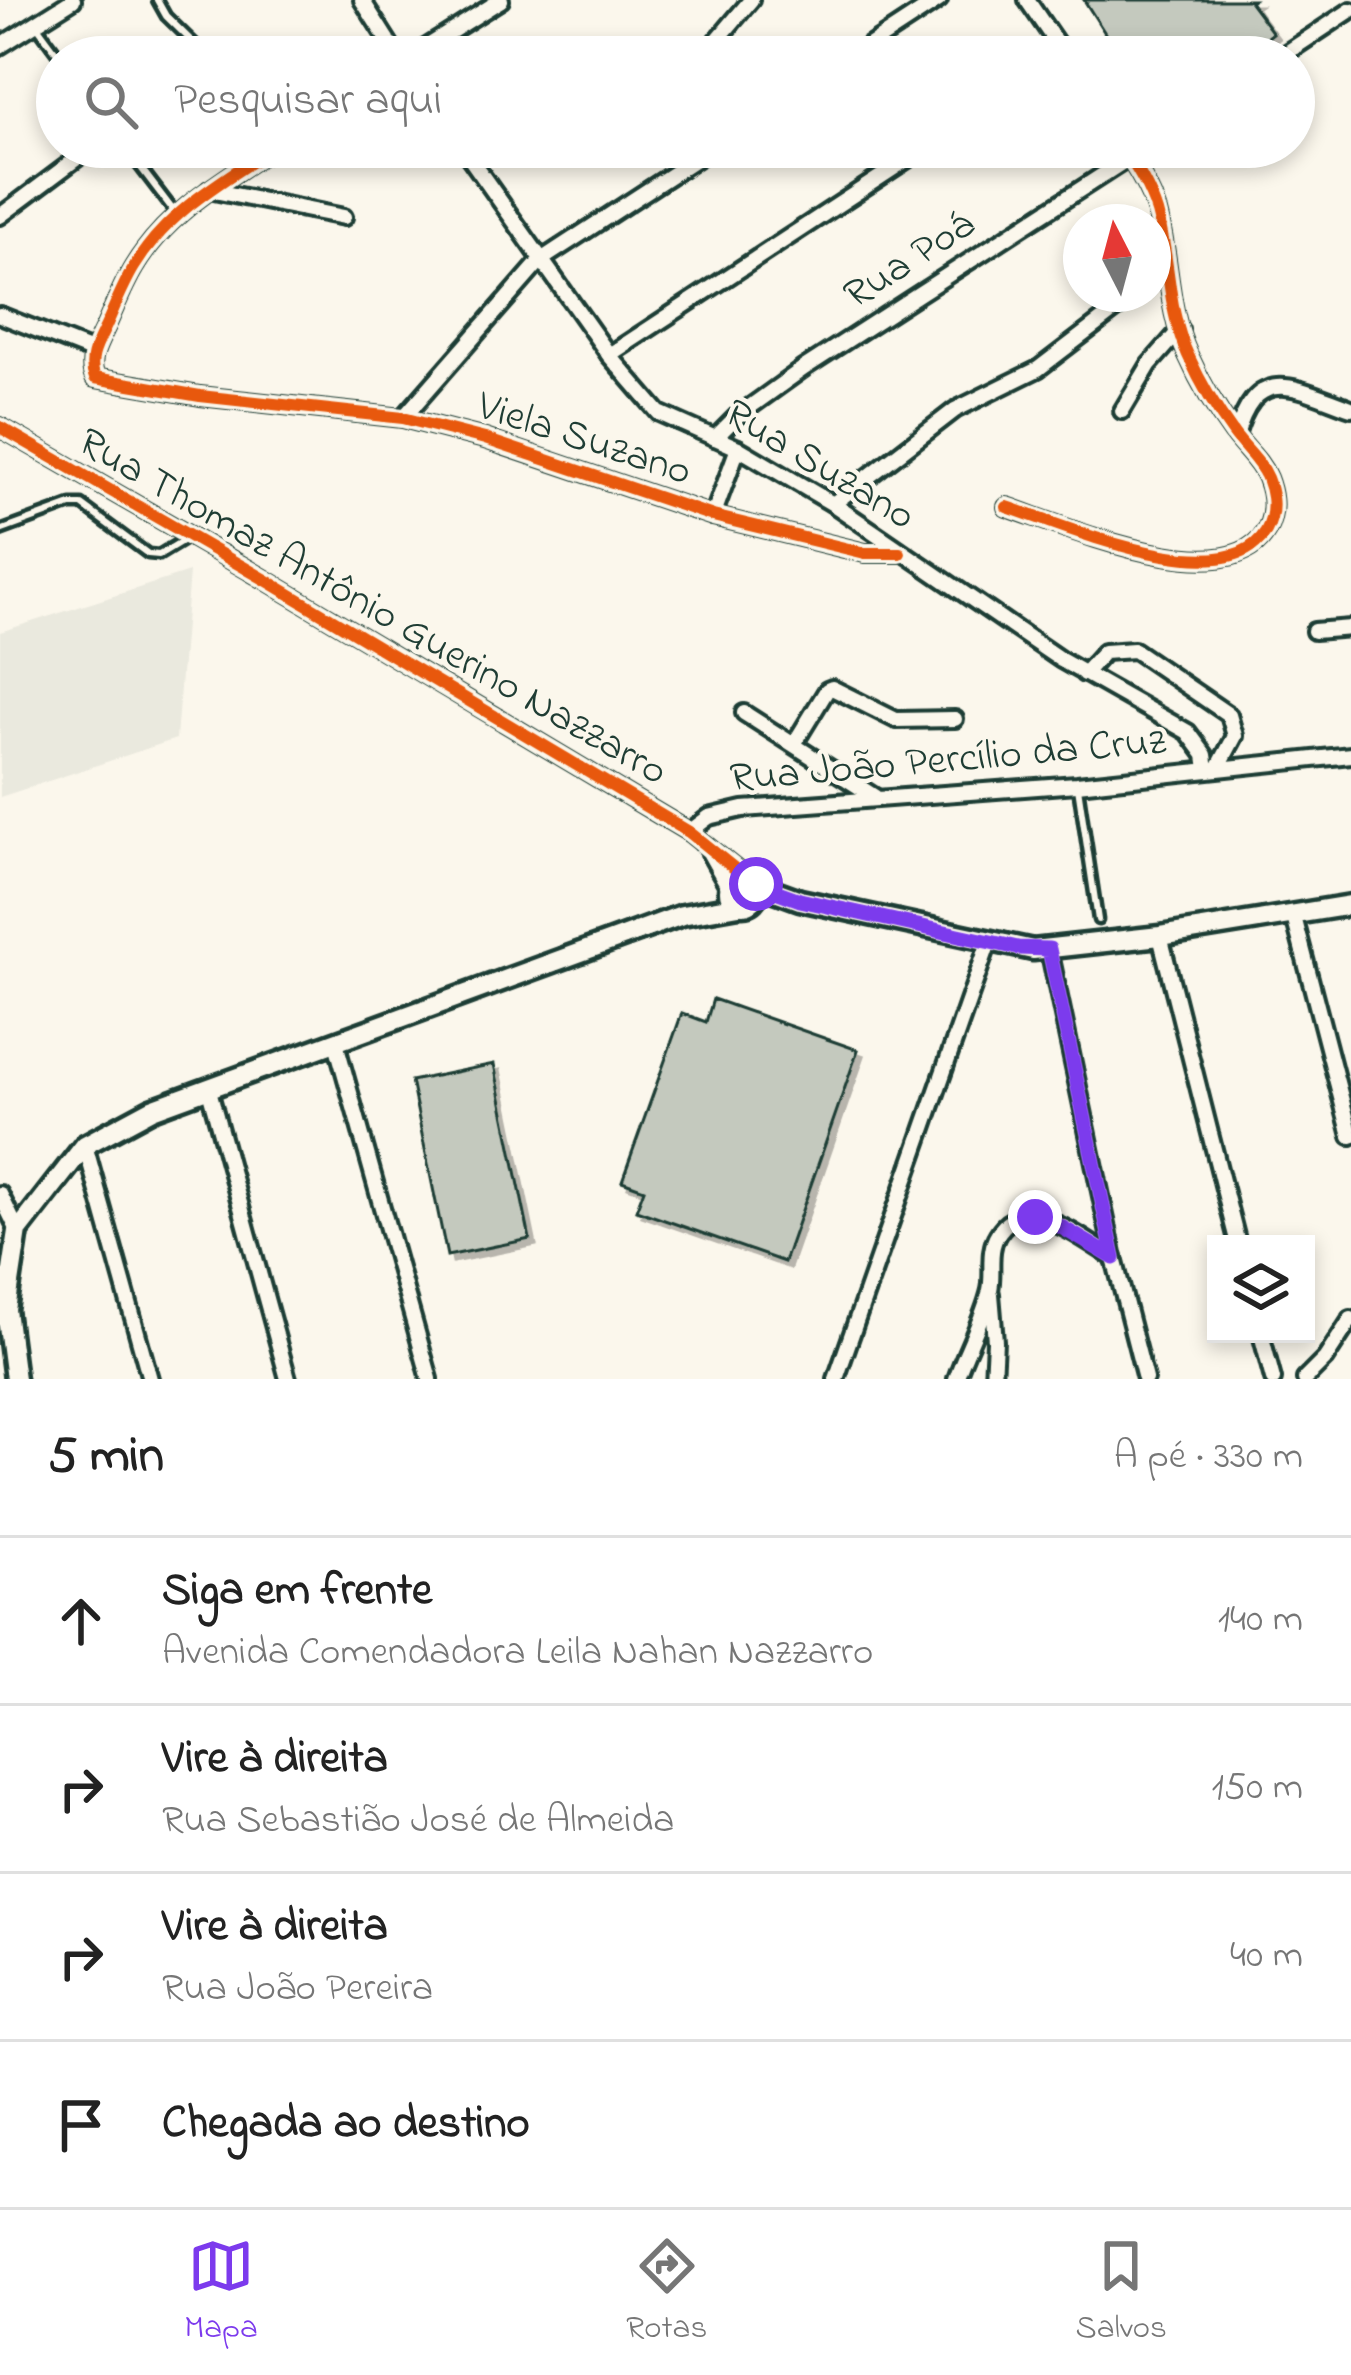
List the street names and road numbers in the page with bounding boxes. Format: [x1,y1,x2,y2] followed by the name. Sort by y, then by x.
[832,196,988,326] street label: Rua Poá
[468,376,699,503] street label: Viela Suzano
[712,385,926,547] street label: Rua Suzano
[66,414,678,802] street label: Rua Thomaz Antônio Guerino Nazzarro
[727,712,1169,810] street label: Rua João Percílio da Cruz

